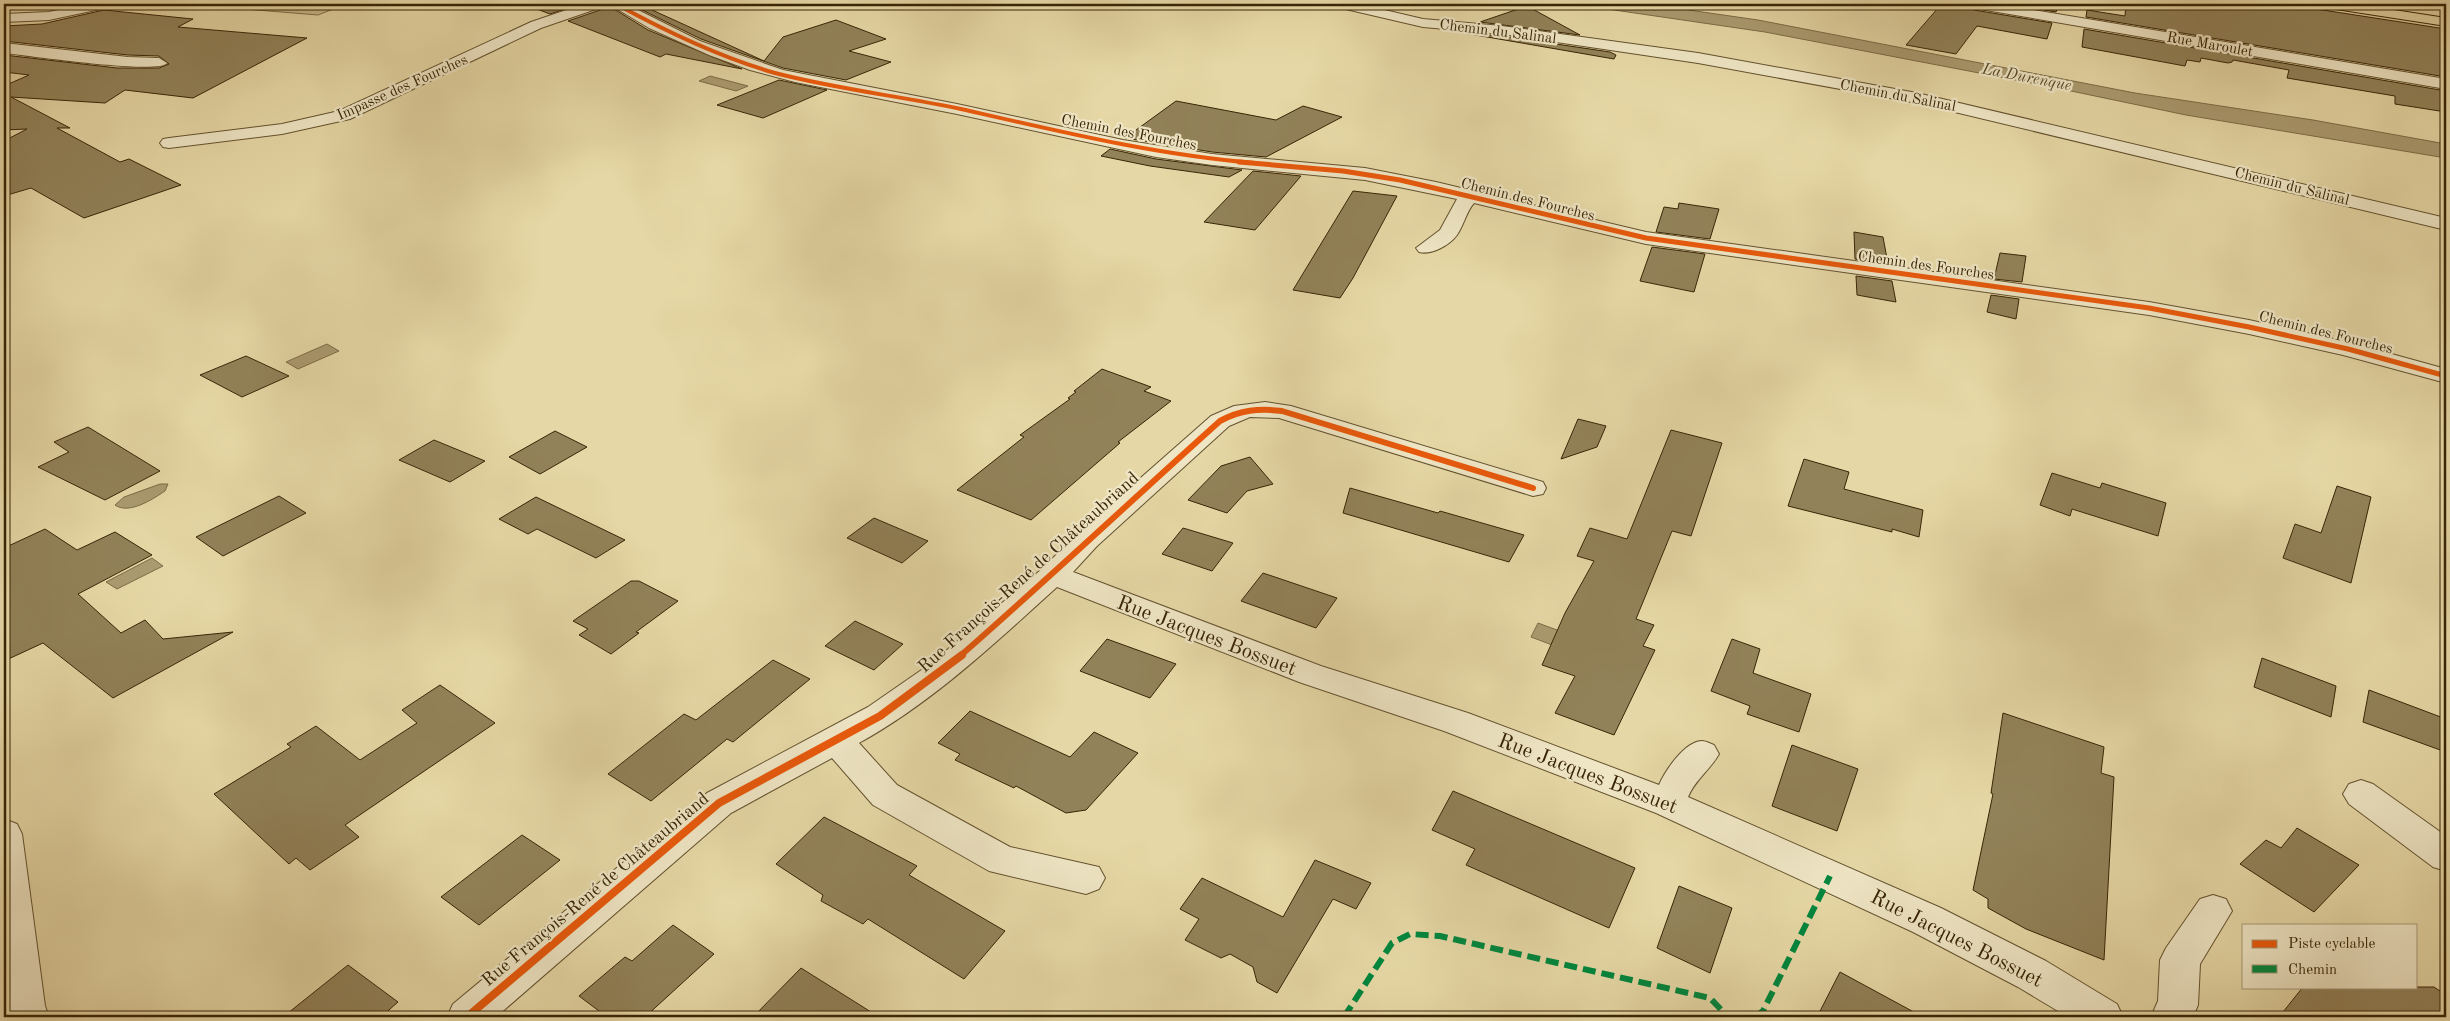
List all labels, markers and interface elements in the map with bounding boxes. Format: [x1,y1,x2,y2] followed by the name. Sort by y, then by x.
[1438,18,1557,47] street label: Chemin du Salinal
[2165,30,2254,60] street label: Rue Maroulet
[335,53,470,124] street label: Impasse des Fourches
[1979,61,2073,95] water label: La Durenque
[1838,78,1957,115] street label: Chemin du Salinal
[1060,113,1198,154] street label: Chemin des Fourches
[2233,166,2351,209] street label: Chemin du Salinal
[1459,177,1596,224] street label: Chemin des Fourches
[1857,249,1995,283] street label: Chemin des Fourches
[2257,310,2394,357] street label: Chemin des Fourches
[915,469,1143,677] street label: Rue François-René de Châteaubriand
[1114,592,1299,680] street label: Rue Jacques Bossuet
[1495,730,1680,818] street label: Rue Jacques Bossuet
[479,790,713,990] street label: Rue François-René de Châteaubriand
[1867,887,2046,992] street label: Rue Jacques Bossuet
[2242,924,2418,988] legend
[2288,937,2376,952] text: Piste cyclable
[2288,963,2337,978] text: Chemin

